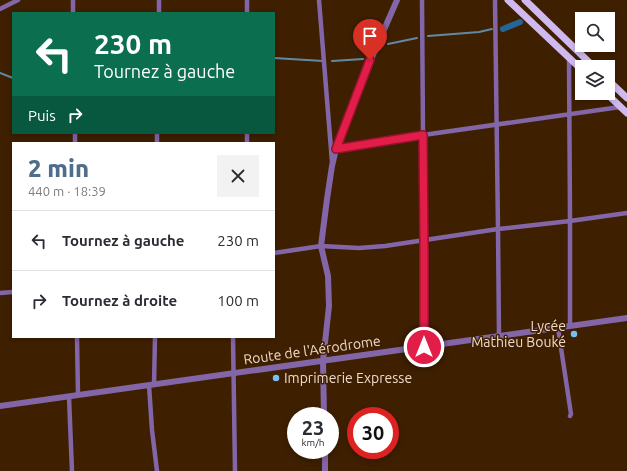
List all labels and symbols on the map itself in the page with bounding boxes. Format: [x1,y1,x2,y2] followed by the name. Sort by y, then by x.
[353,19,387,60] pin
[471,318,566,350] place label: Lycée Mathieu Bouké
[403,326,445,368] position arrow
[569,329,579,339] marker: Lycée Mathieu Bouké
[242,332,382,368] street label: Route de l'Aérodrome
[284,370,412,386] place label: Imprimerie Expresse
[271,373,281,383] marker: Imprimerie Expresse
[347,407,399,459] speed limit sign: 30

